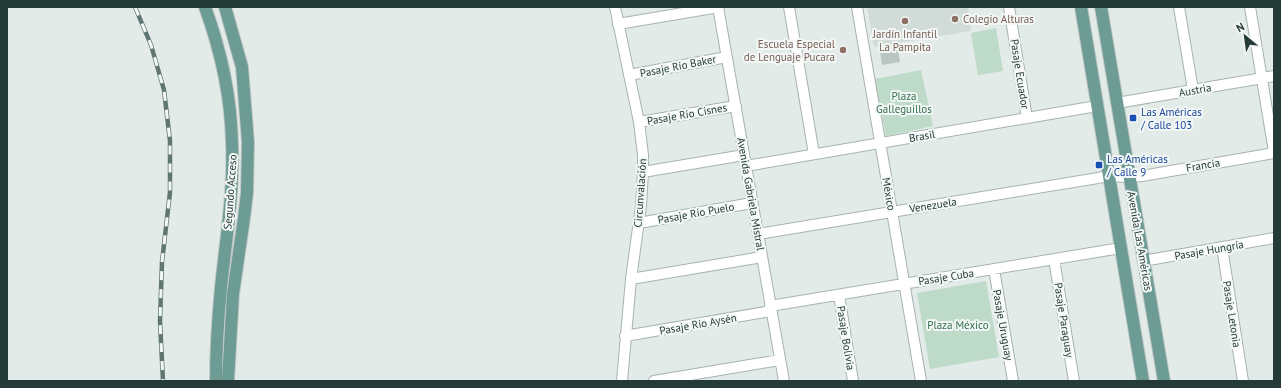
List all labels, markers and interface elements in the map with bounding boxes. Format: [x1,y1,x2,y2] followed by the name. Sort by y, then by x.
[963,12,1034,26] place label: Colegio Alturas
[950,14,960,24] marker: Colegio Alturas
[900,16,910,26] marker: Jardín Infantil La Pampita
[1225,16,1265,56] north arrow
[1234,19,1247,35] text: N
[872,27,938,54] place label: Jardín Infantil La Pampita
[744,37,836,64] place label: Escuela Especial de Lenguaje Pucara
[1008,38,1032,110] street label: Pasaje Ecuador
[838,45,848,55] marker: Escuela Especial de Lenguaje Pucara
[639,52,718,80] street label: Pasaje Río Baker
[1178,80,1212,100] street label: Austria
[876,89,932,116] park label: Plaza Galleguillos
[646,100,728,128] street label: Pasaje Río Cisnes
[1140,105,1202,132] place label: Las Américas / Calle 103
[1128,113,1138,123] marker: Las Américas / Calle 103
[908,127,937,145] street label: Brasil
[734,136,768,252] street label: Avenida Gabriela Mistral
[1106,152,1168,179] place label: Las Américas / Calle 9
[220,154,240,230] street label: Segundo Acceso
[1185,155,1221,175] street label: Francia
[631,158,649,228] street label: Circunvalación
[1094,160,1104,170] marker: Las Américas / Calle 9
[879,176,899,212] street label: México
[1124,190,1156,292] street label: Avenida Las Américas
[907,194,958,216] street label: Venezuela
[657,199,735,227] street label: Pasaje Río Puelo
[1173,237,1245,263] street label: Pasaje Hungría
[917,266,975,288] street label: Pasaje Cuba
[1220,280,1244,348] street label: Pasaje Letonia
[1051,282,1077,359] street label: Pasaje Paraguay
[990,288,1016,363] street label: Pasaje Uruguay
[834,305,858,371] street label: Pasaje Bolivia
[658,310,738,338] street label: Pasaje Río Aysén
[927,318,989,332] park label: Plaza México

